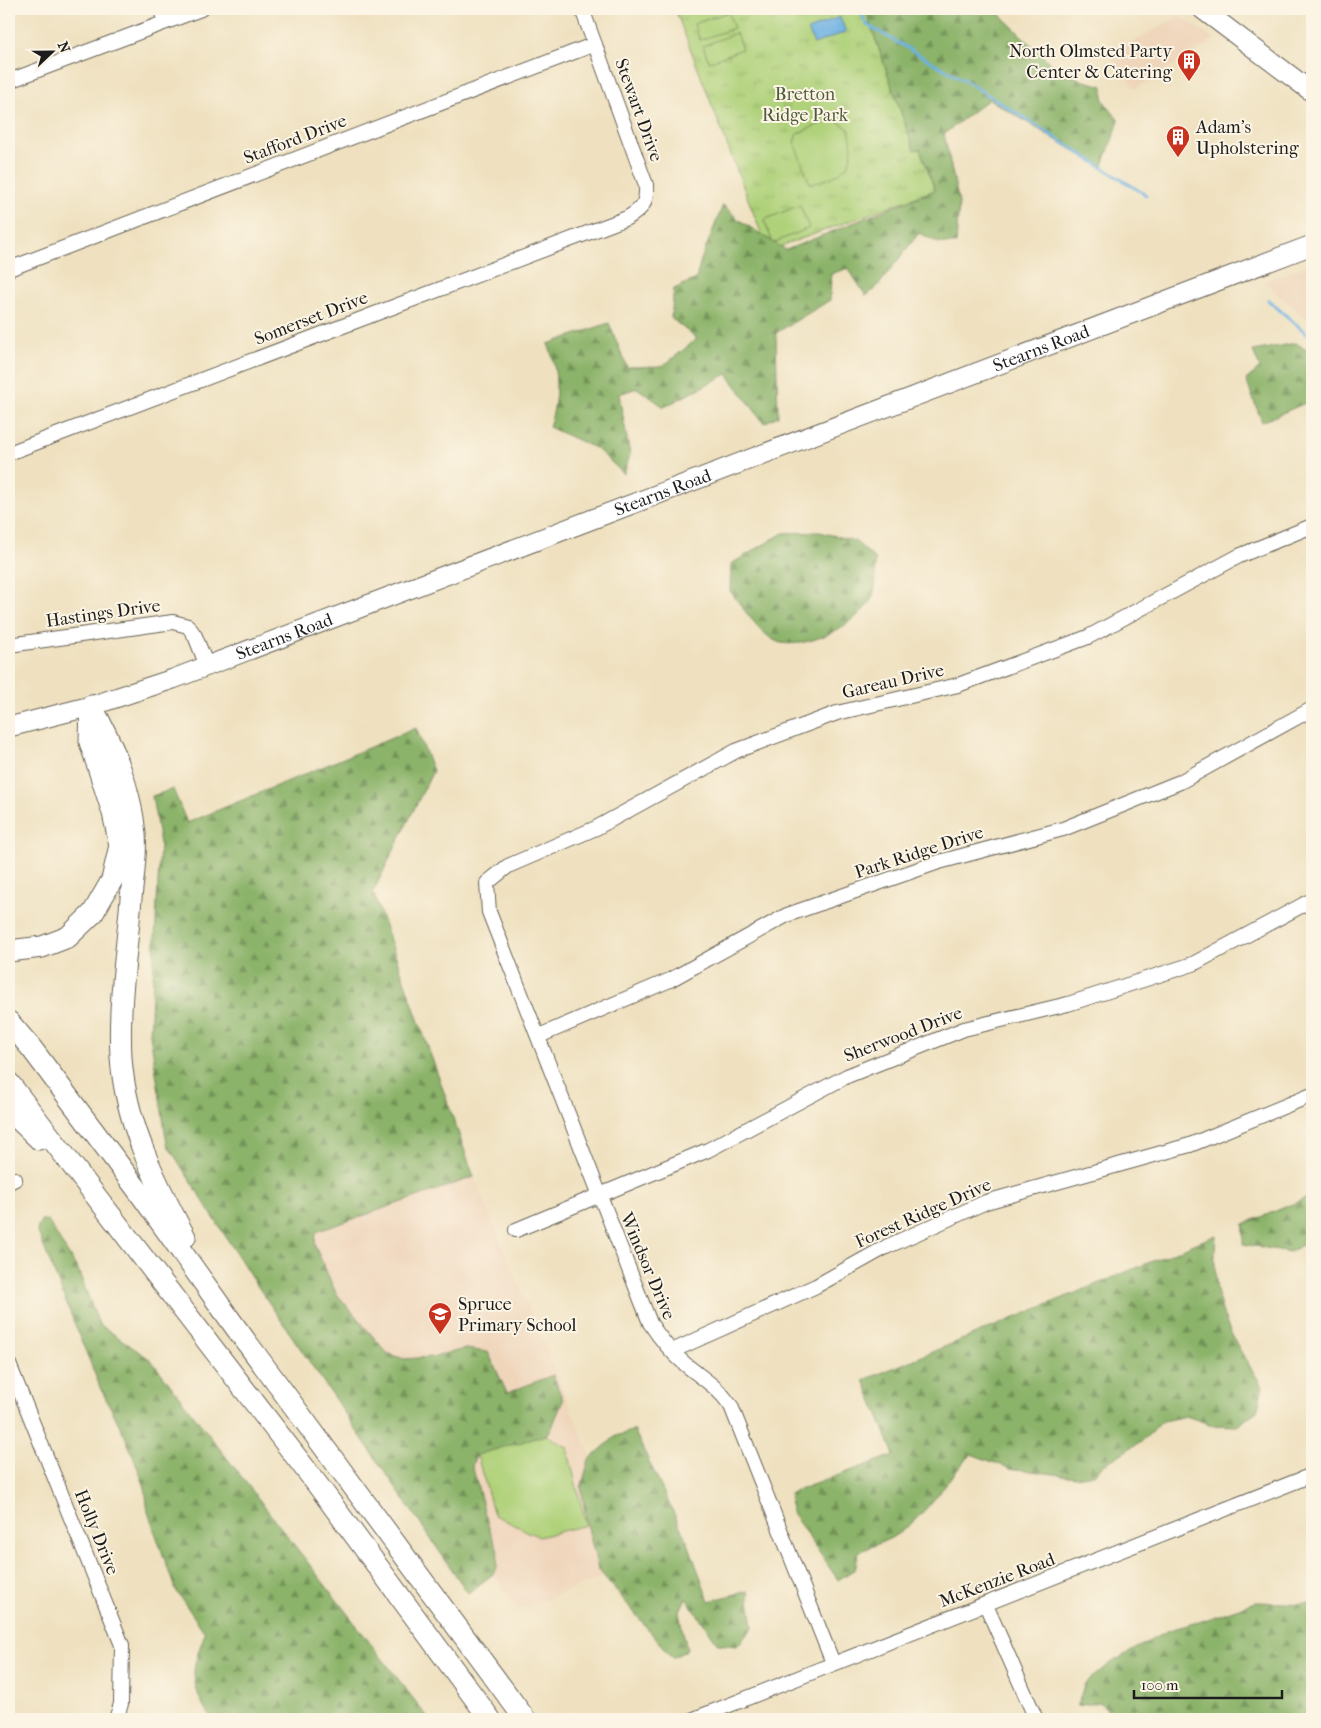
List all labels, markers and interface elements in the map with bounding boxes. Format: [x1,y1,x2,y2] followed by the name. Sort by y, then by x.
[28,28,78,78] north arrow
[54,39,74,56] text: N
[1009,41,1173,83] place label: North Olmsted Party Center & Catering
[1176,48,1202,82] building icon: North Olmsted Party Center & Catering
[610,56,667,165] street label: Stewart Drive
[762,84,849,126] park label: Bretton Ridge Park
[241,110,350,169] street label: Stafford Drive
[1195,117,1299,159] place label: Adam's Upholstering
[1165,124,1191,158] building icon: Adam's Upholstering
[252,287,371,350] street label: Somerset Drive
[990,321,1093,377] street label: Stearns Road
[612,465,714,521] street label: Stearns Road
[44,595,162,632] street label: Hastings Drive
[233,609,336,665] street label: Stearns Road
[840,660,946,703] street label: Gareau Drive
[852,822,986,883] street label: Park Ridge Drive
[841,1002,965,1067] street label: Sherwood Drive
[852,1174,994,1253] street label: Forest Ridge Drive
[615,1209,680,1323] street label: Windsor Drive
[458,1294,577,1336] place label: Spruce Primary School
[427,1301,453,1335] school or university icon: Spruce Primary School
[70,1487,123,1578] street label: Holly Drive
[936,1549,1058,1612] street label: McKenzie Road
[1134,1668,1281,1700] scale bar
[1141,1676,1179,1694] text: 100 m

